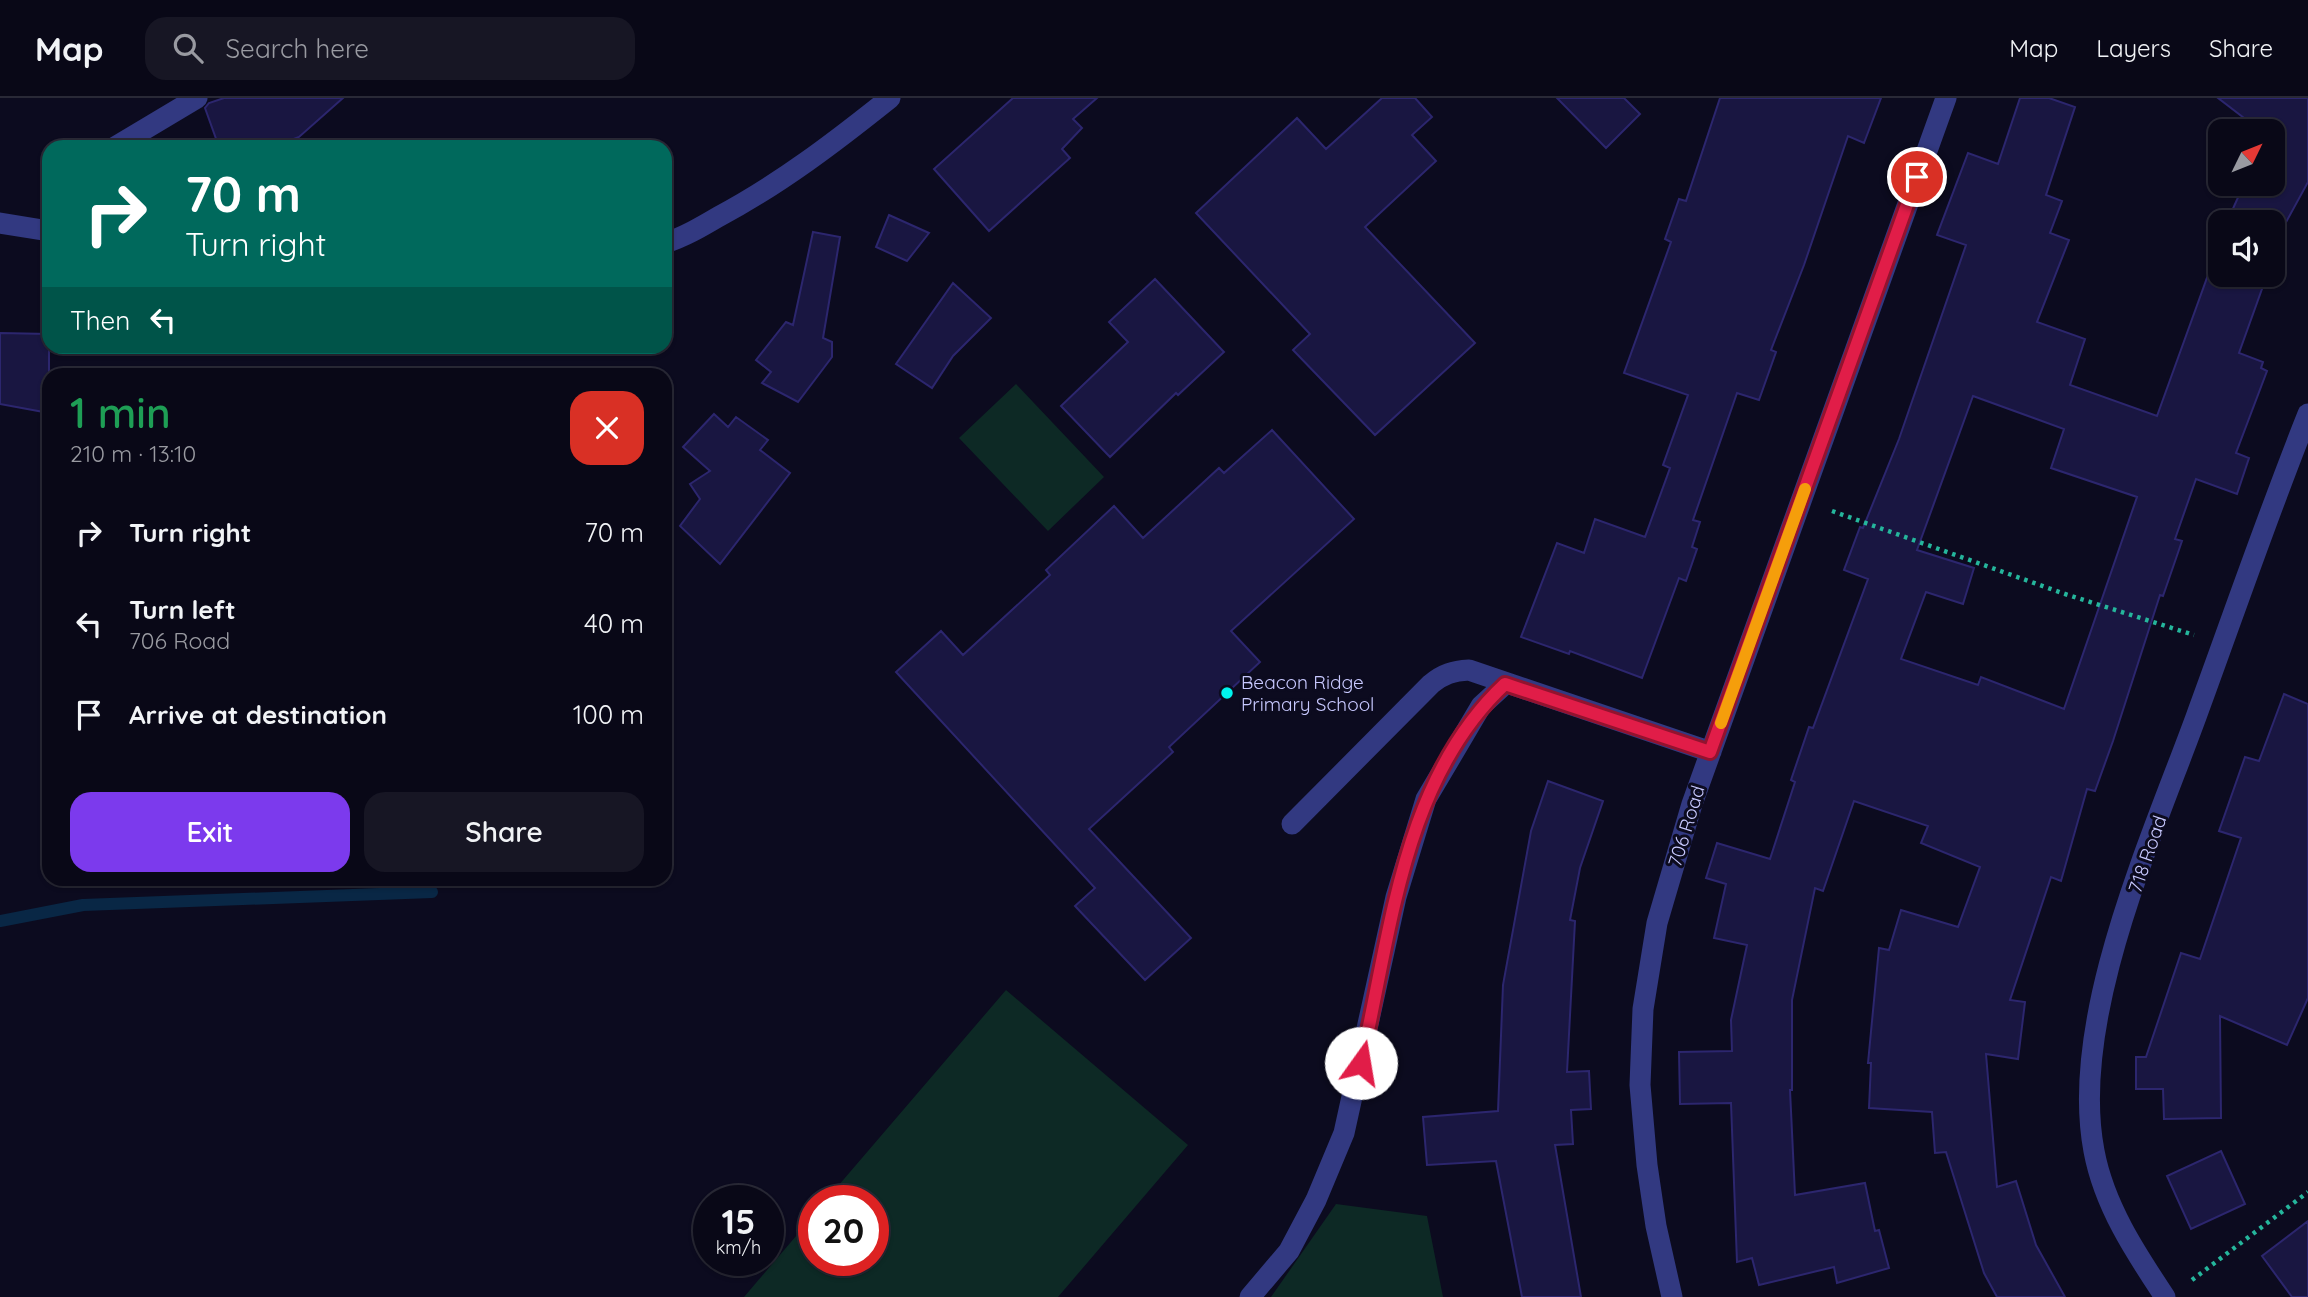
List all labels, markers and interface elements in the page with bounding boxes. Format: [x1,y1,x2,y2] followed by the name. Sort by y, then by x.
[145,17,635,80] search box
[35,28,103,69] text: Map
[169,29,207,67] icon: search
[225,32,369,65] text: Search here
[2009,33,2058,63] text: Map
[2096,33,2171,63] text: Layers
[2209,33,2273,63] text: Share
[2208,119,2286,196] north arrow
[2208,119,2285,287] map controls
[1887,147,1947,207] pin
[1898,158,1936,196] icon: arrive
[185,163,301,224] text: 70 m
[70,168,161,259] icon: right
[2208,210,2285,287] button: sound
[185,224,326,264] text: Turn right
[144,301,182,339] icon: left
[70,304,130,337] text: Then
[70,386,171,439] text: 1 min
[570,391,644,465] button: close
[70,439,196,468] text: 210 m · 13:10
[70,514,108,552] icon: right
[129,516,251,549] text: Turn right
[584,516,644,549] text: 70 m
[129,593,236,626] text: Turn left
[70,605,108,643] icon: left
[584,607,644,640] text: 40 m
[129,626,230,655] text: 706 Road
[1241,670,1374,716] place label: Beacon Ridge Primary School
[1219,685,1235,701] marker: Beacon Ridge Primary School
[70,696,108,734] icon: arrive
[129,698,387,731] text: Arrive at destination
[573,698,644,731] text: 100 m
[1662,783,1710,869] street label: 706 Road
[70,792,350,872] button: Exit
[364,792,644,872] button: Share
[2123,812,2171,896] street label: 718 Road
[1324,1026,1398,1100] position arrow
[798,1185,889,1276] speed limit sign: 20
[722,1199,755,1243] text: 15
[716,1236,761,1259] text: km/h

